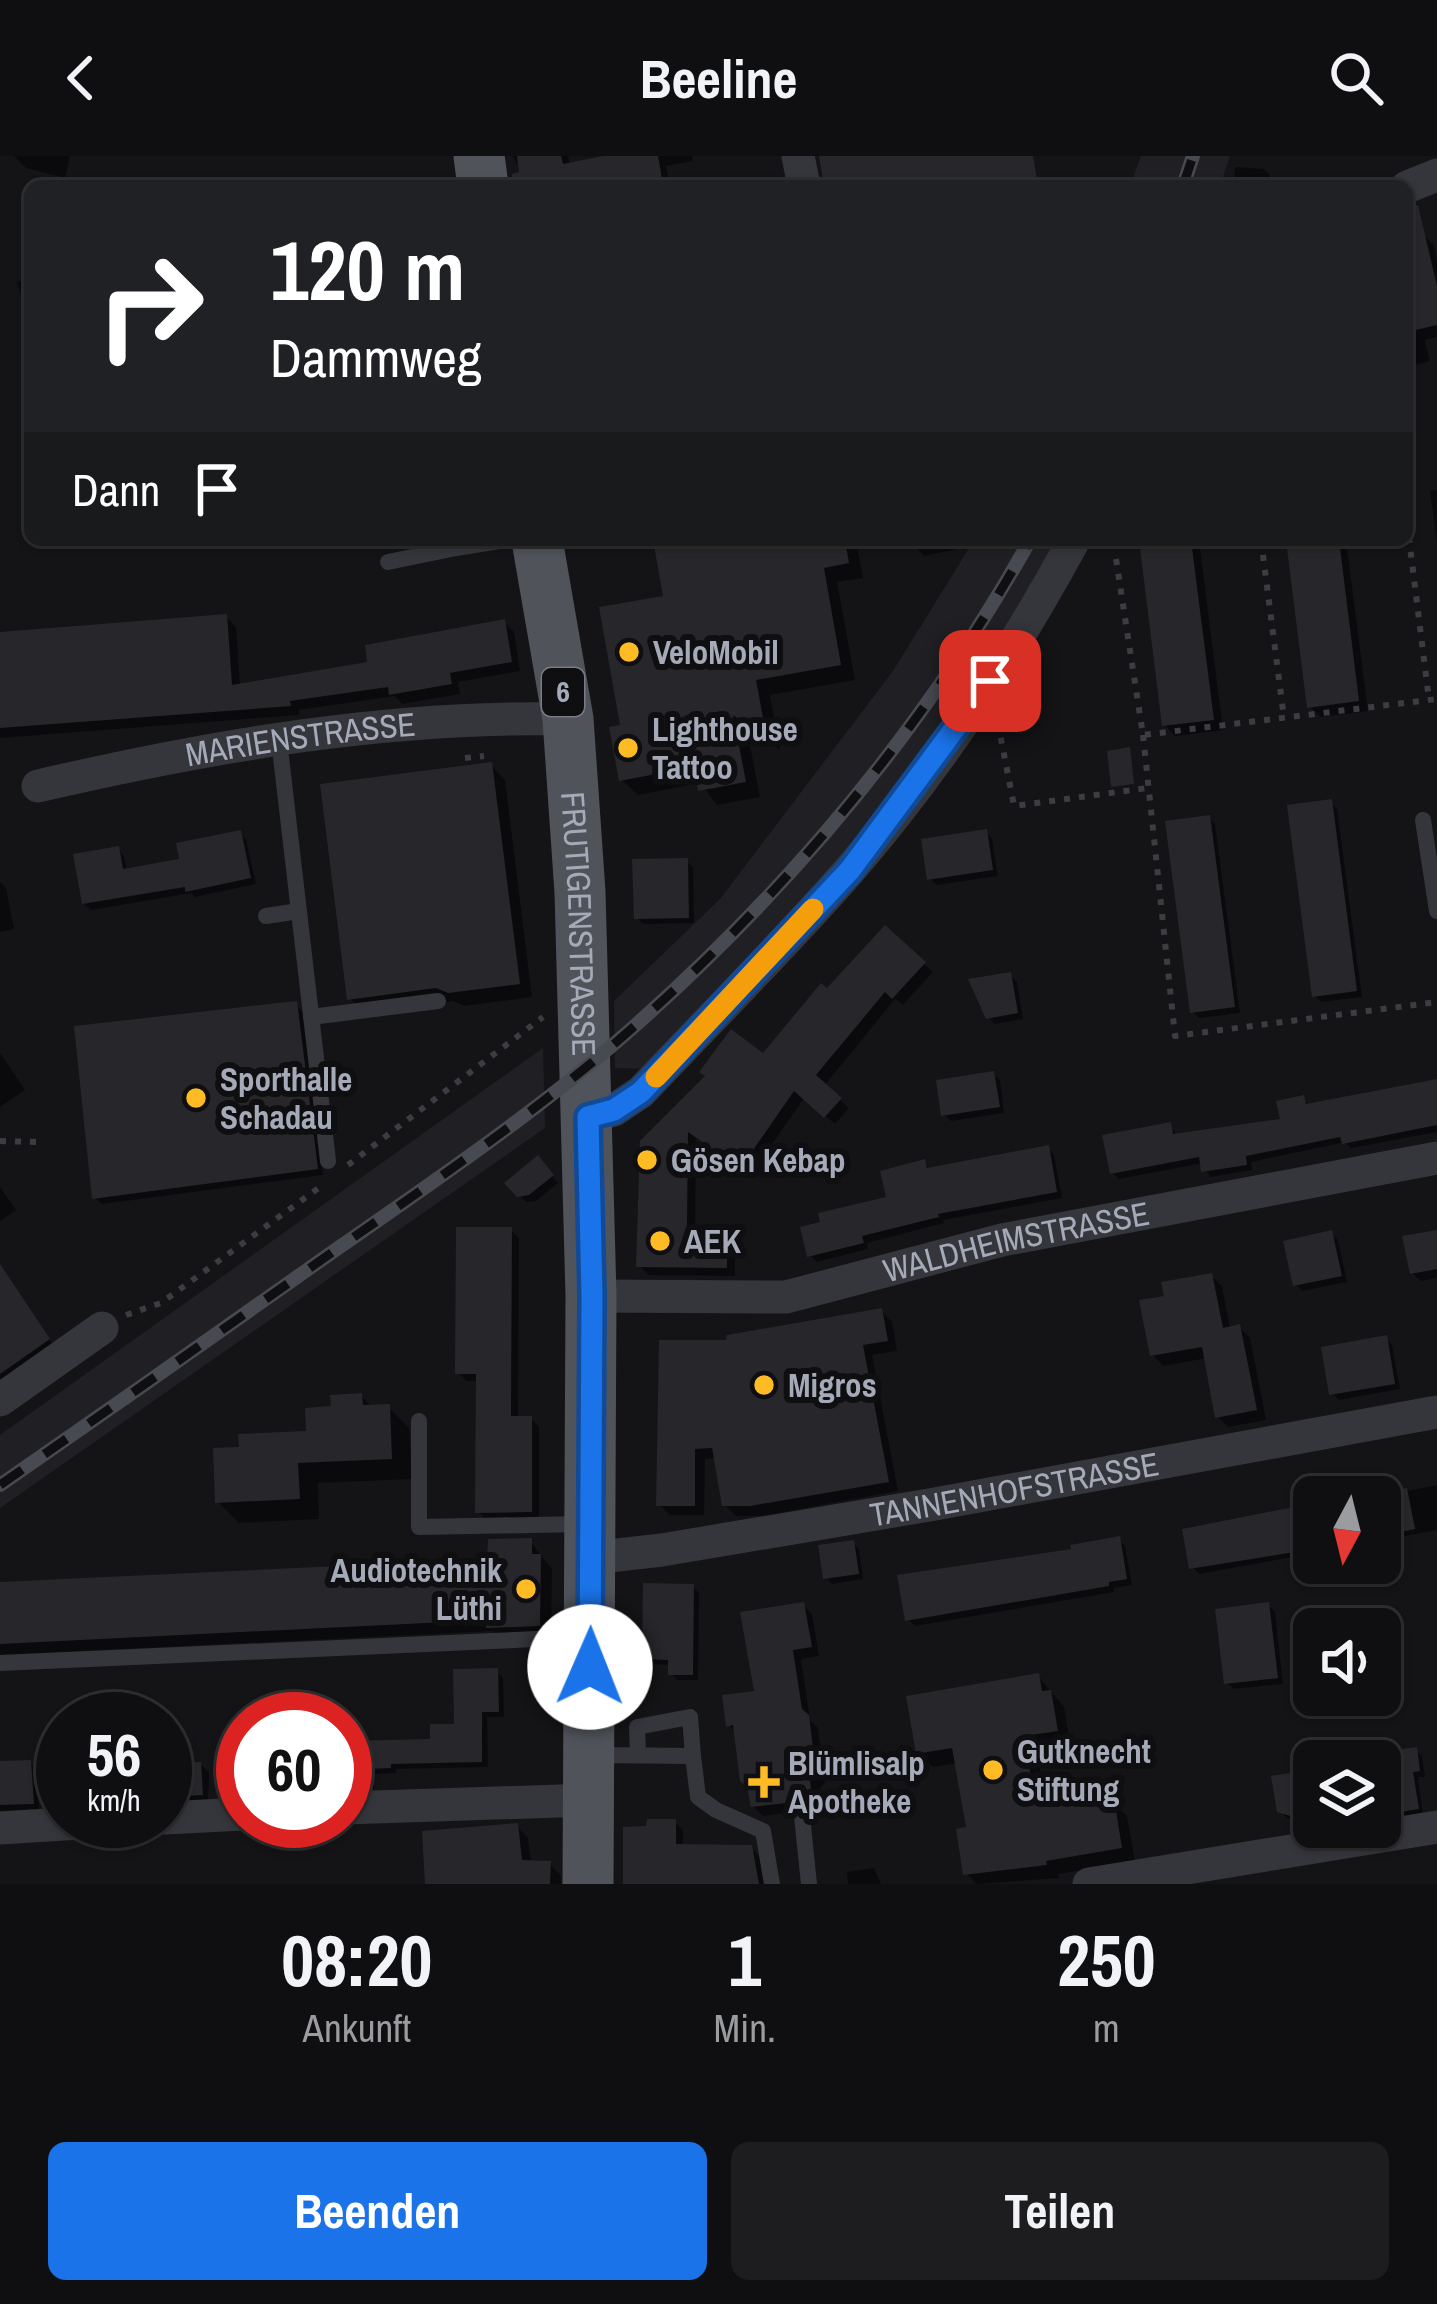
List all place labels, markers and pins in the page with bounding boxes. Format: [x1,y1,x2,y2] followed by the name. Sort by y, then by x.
[653,630,779,674] place label: VeloMobil
[939,630,1041,732] pin
[616,639,642,665] marker: VeloMobil
[652,707,798,789] place label: Lighthouse Tattoo
[615,735,641,761] marker: Lighthouse Tattoo
[220,1057,352,1139] place label: Sporthalle Schadau
[183,1085,209,1111] marker: Sporthalle Schadau
[671,1138,845,1182] place label: Gösen Kebap
[634,1147,660,1173] marker: Gösen Kebap
[684,1219,742,1263] place label: AEK
[647,1228,673,1254] marker: AEK
[788,1363,877,1407] place label: Migros
[751,1372,777,1398] marker: Migros
[331,1548,503,1630] place label: Audiotechnik Lüthi
[513,1576,539,1602] marker: Audiotechnik Lüthi
[1017,1729,1151,1811] place label: Gutknecht Stiftung
[788,1741,925,1823] place label: Blümlisalp Apotheke
[980,1757,1006,1783] marker: Gutknecht Stiftung
[751,1769,777,1795] marker: Blümlisalp Apotheke

